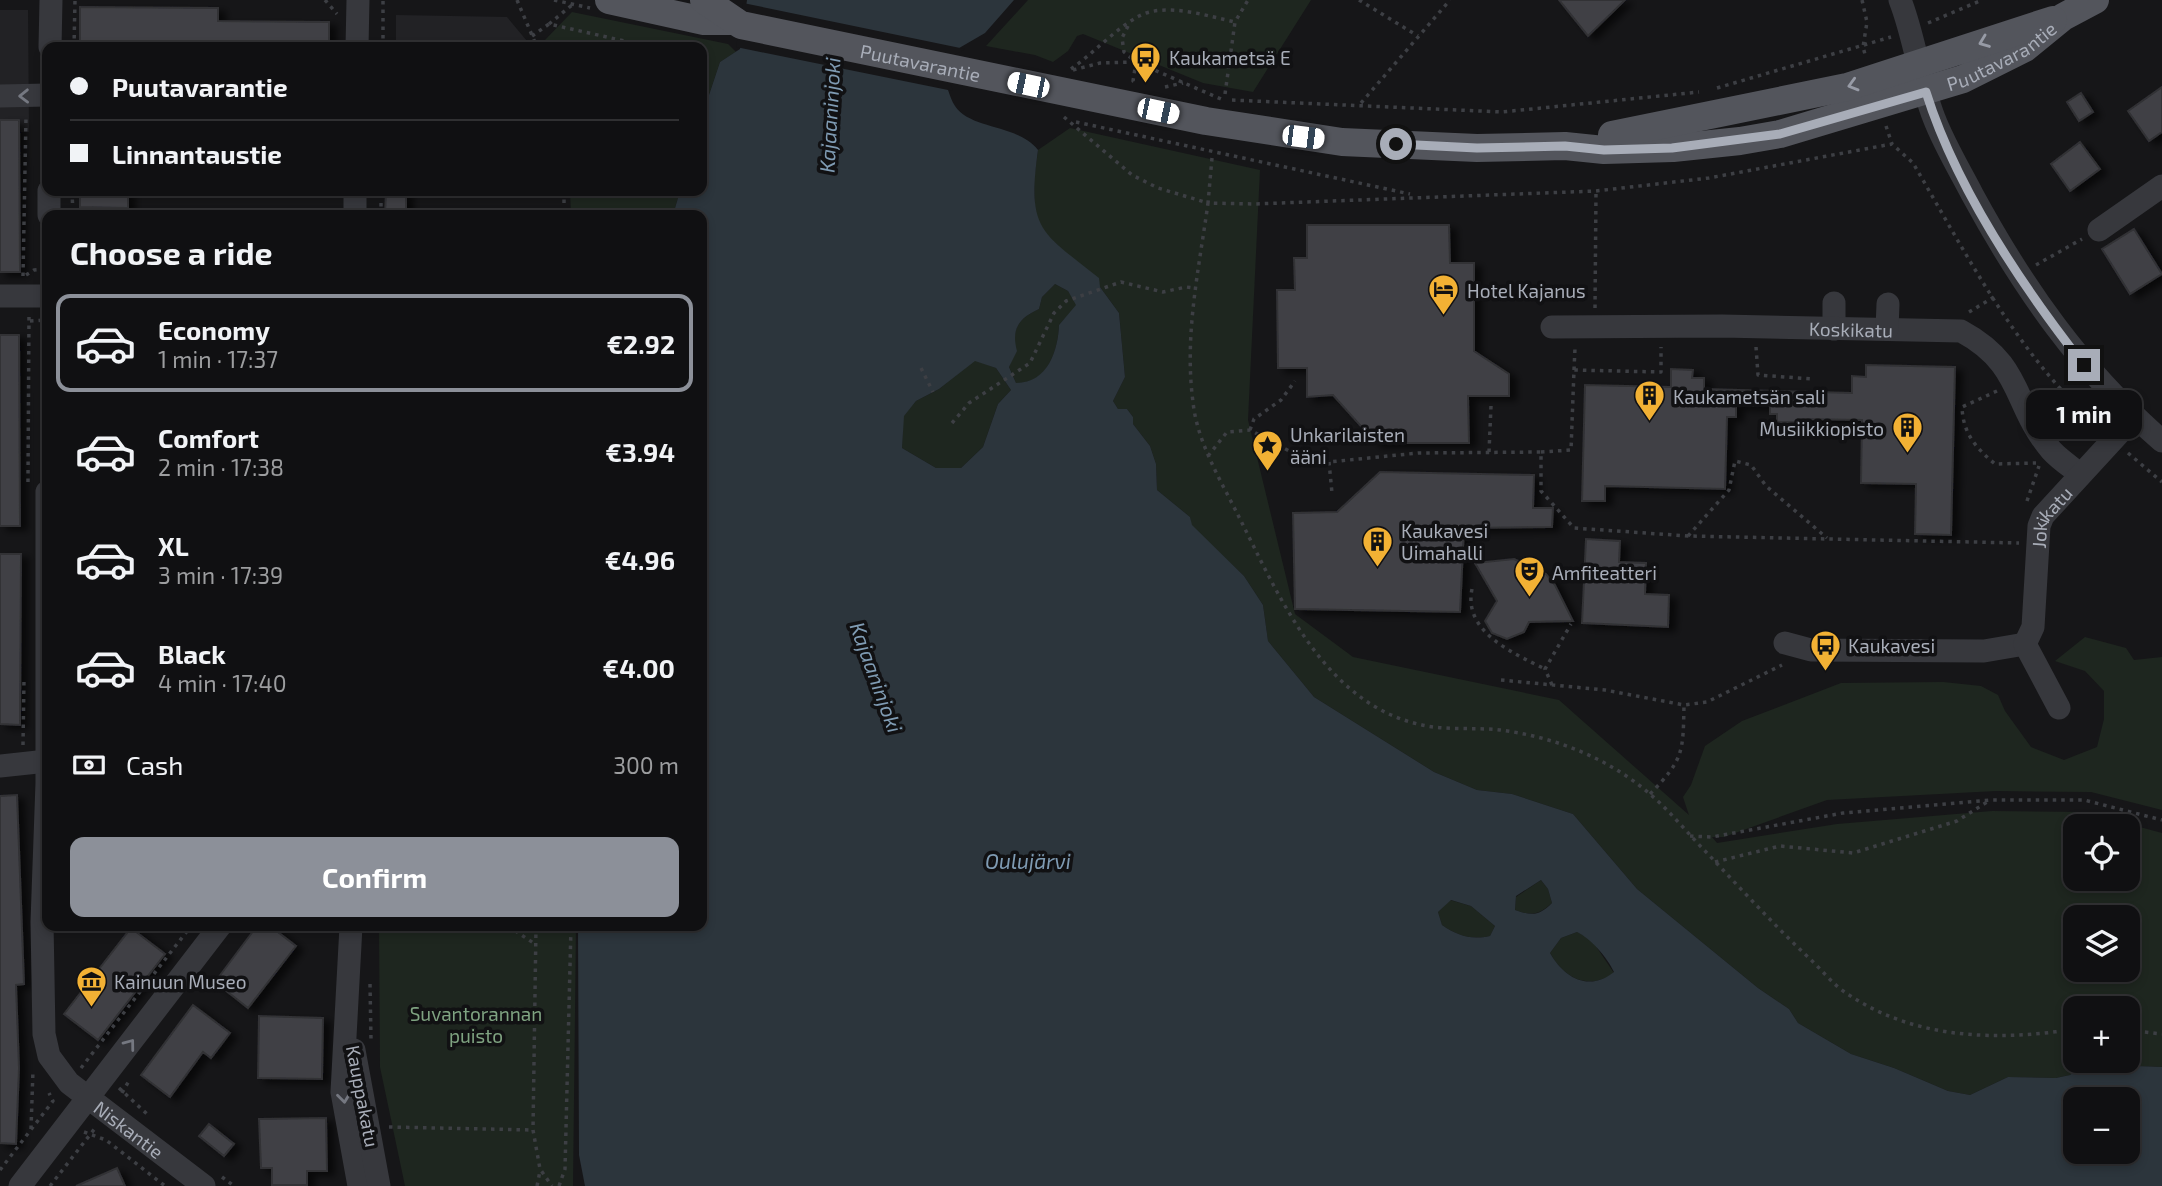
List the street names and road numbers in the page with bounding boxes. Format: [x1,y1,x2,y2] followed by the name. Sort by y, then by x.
[1944,16,2060,95] street label: Puutavarantie
[858,38,983,86] street label: Puutavarantie
[1809,316,1893,341] street label: Koskikatu
[2026,481,2076,549] street label: Jokikatu
[342,1043,384,1149] street label: Kauppakatu
[90,1095,168,1163] street label: Niskantie

